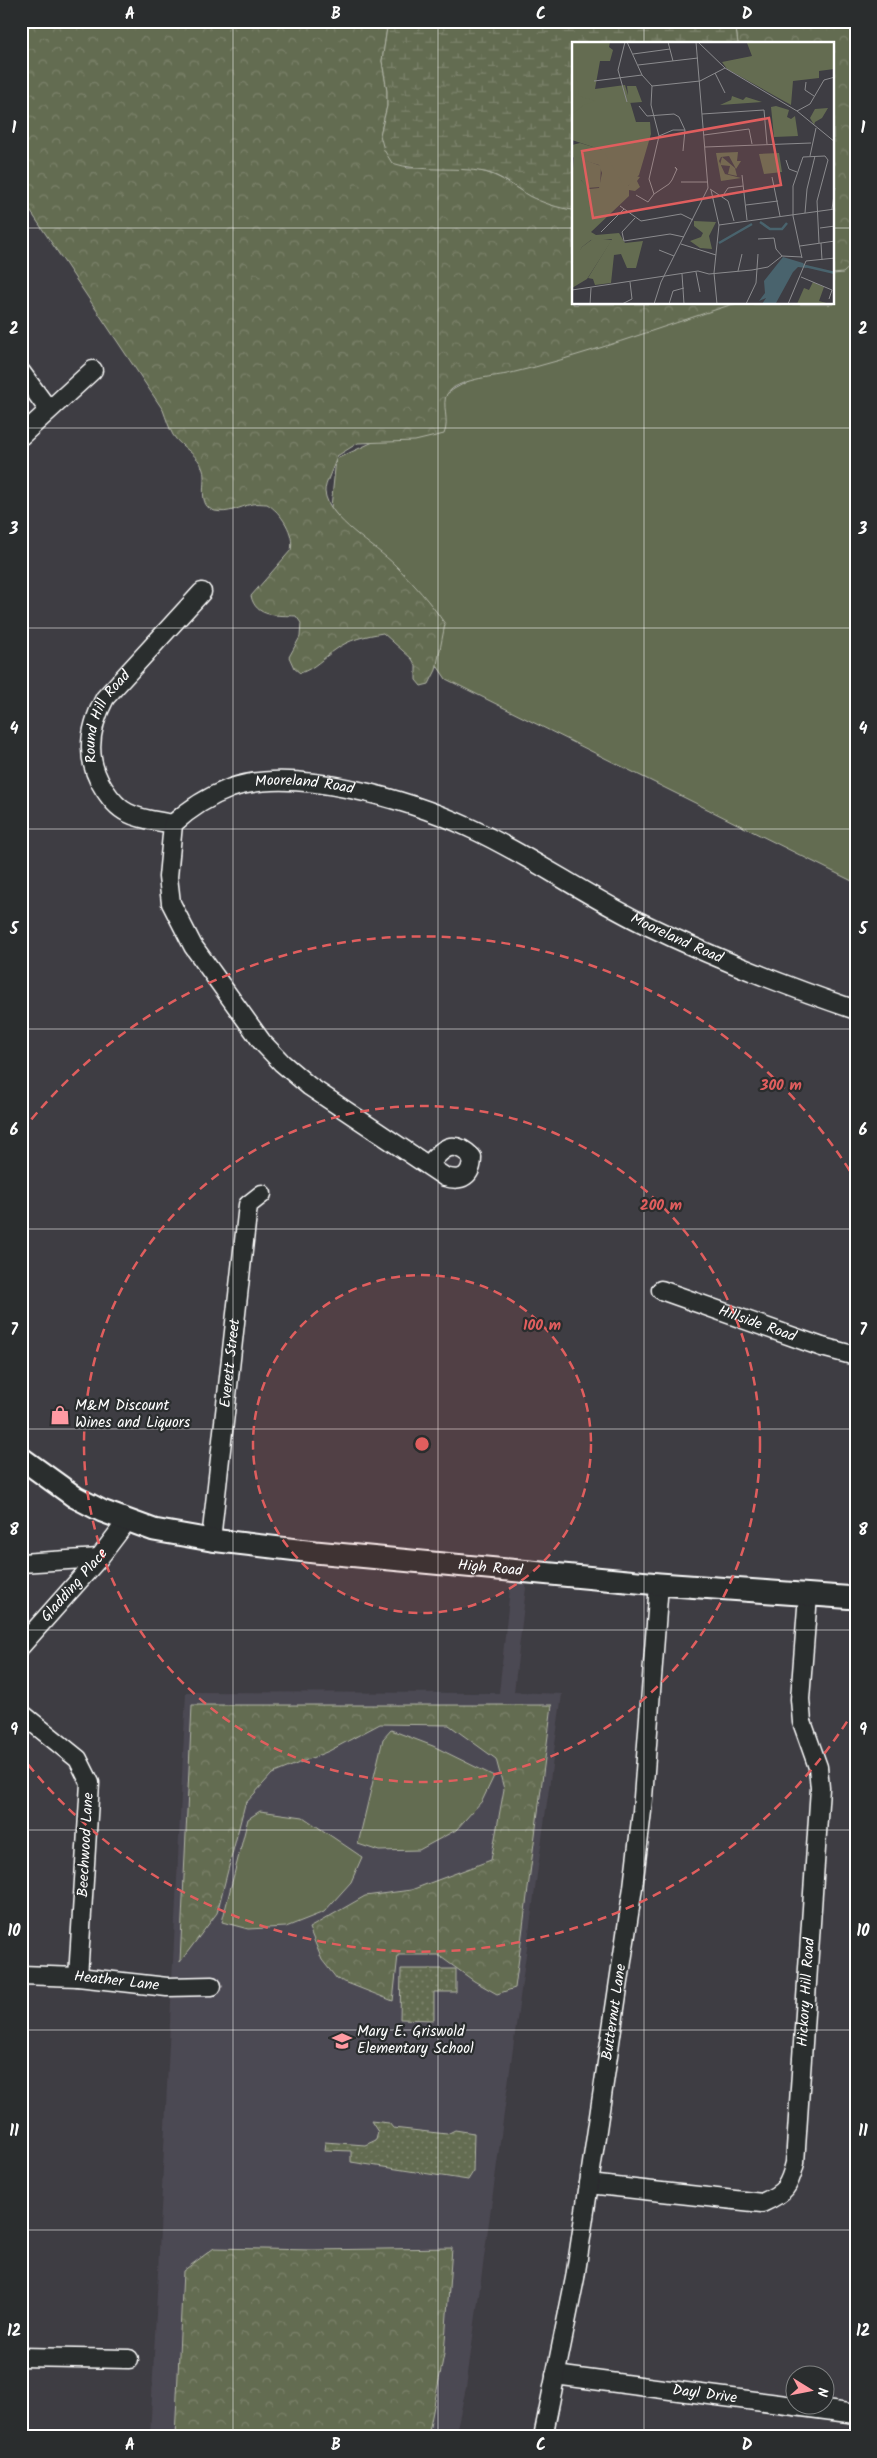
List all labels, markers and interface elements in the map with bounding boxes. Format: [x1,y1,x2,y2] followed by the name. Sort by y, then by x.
[125,2,135,27] text: A
[331,2,341,27] text: B
[536,2,546,27] text: C
[742,2,753,27] text: D
[572,42,834,305] inset map
[12,116,17,141] text: 1
[861,116,866,141] text: 1
[9,317,19,342] text: 2
[858,317,868,342] text: 2
[9,517,19,542] text: 3
[858,517,868,542] text: 3
[79,665,137,765] street label: Round Hill Road
[10,717,19,742] text: 4
[859,717,868,742] text: 4
[254,769,357,801] street label: Mooreland Road
[626,907,727,971] street label: Mooreland Road
[9,917,20,942] text: 5
[858,917,869,942] text: 5
[759,1074,802,1098] text: 300 m
[10,1118,19,1143] text: 6
[859,1118,868,1143] text: 6
[640,1194,682,1218] text: 200 m
[715,1299,800,1349] street label: Hillside Road
[523,1314,561,1338] text: 100 m
[214,1317,247,1409] street label: Everett Street
[10,1318,18,1343] text: 7
[859,1318,867,1343] text: 7
[75,1394,191,1435] place label: M&M Discount Wines and Liquors
[49,1404,71,1426] shop icon: M&M Discount Wines and Liquors
[413,1435,431,1453] centre of rings
[9,1518,19,1543] text: 8
[858,1518,868,1543] text: 8
[35,1543,114,1628] street label: Gladding Place
[457,1553,524,1583] street label: High Road
[10,1718,18,1743] text: 9
[859,1718,867,1743] text: 9
[71,1792,101,1898] street label: Beechwood Lane
[7,1919,21,1944] text: 10
[856,1919,870,1944] text: 10
[791,1936,822,2048] street label: Hickory Hill Road
[595,1962,633,2062] street label: Butternut Lane
[73,1965,161,1998] street label: Heather Lane
[357,2020,474,2061] place label: Mary E. Griswold Elementary School
[331,2030,353,2052] school or university icon: Mary E. Griswold Elementary School
[9,2119,19,2144] text: 11
[858,2119,868,2144] text: 11
[7,2319,21,2344] text: 12
[856,2319,870,2344] text: 12
[784,2366,834,2416] north arrow
[671,2378,739,2410] street label: Dayl Drive
[810,2386,833,2399] text: N
[125,2433,135,2458] text: A
[331,2433,341,2458] text: B
[536,2433,546,2458] text: C
[742,2433,753,2458] text: D

